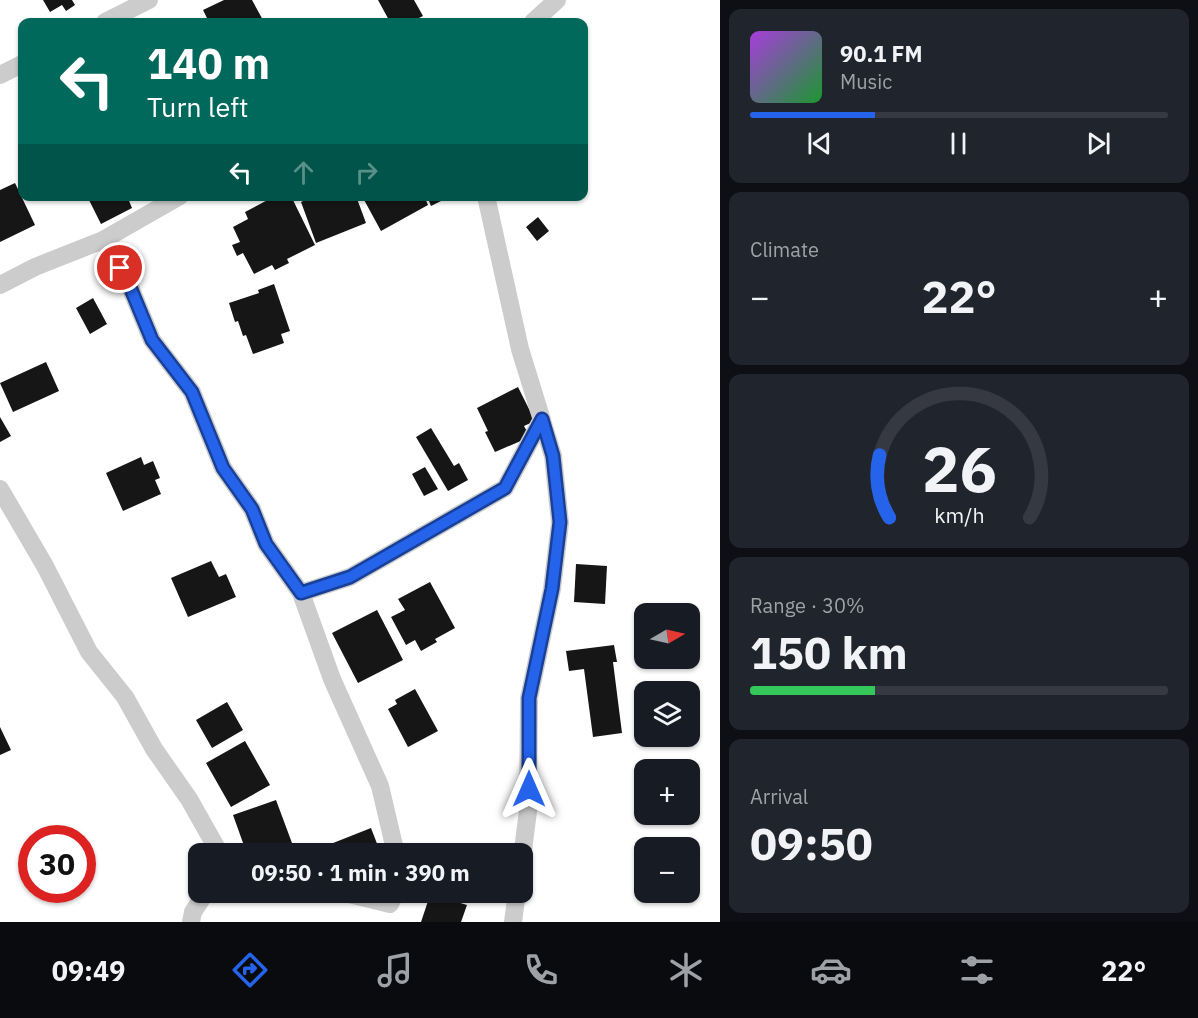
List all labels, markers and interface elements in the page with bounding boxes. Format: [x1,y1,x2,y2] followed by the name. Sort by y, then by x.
[147,36,270,91] text: 140 m
[840,39,923,68] text: 90.1 FM
[48,42,126,120] icon: left
[840,68,892,95] text: Music
[147,89,248,124] text: Turn left
[803,127,836,160] icon: previous
[942,127,975,160] icon: pause
[1082,127,1115,160] icon: next
[224,156,257,189] icon: left
[287,156,320,189] icon: ahead
[350,156,383,189] icon: right
[750,236,819,263] text: Climate
[94,242,145,293] pin
[103,251,136,284] icon: arrive
[921,267,997,325] text: 22°
[750,275,770,318] text: −
[1148,275,1168,318] text: +
[922,428,996,509] text: 26
[934,501,984,529] text: km/h
[750,592,865,619] text: Range · 30%
[634,603,700,669] north arrow
[634,603,700,903] map controls
[750,623,908,681] text: 150 km
[634,681,700,747] button: layers
[497,757,561,821] position arrow
[634,759,700,825] button: +
[750,783,808,810] text: Arrival
[750,814,873,872] text: 09:50
[18,825,96,903] speed limit sign: 30
[634,837,700,903] button: −
[251,858,470,887] text: 09:50 · 1 min · 390 m
[229,949,271,991] icon: directions
[374,949,416,991] icon: music
[520,949,562,991] icon: phone
[665,949,707,991] icon: climate
[810,949,852,991] icon: car
[956,949,998,991] icon: filters
[52,953,125,988] text: 09:49
[1101,953,1146,988] text: 22°

